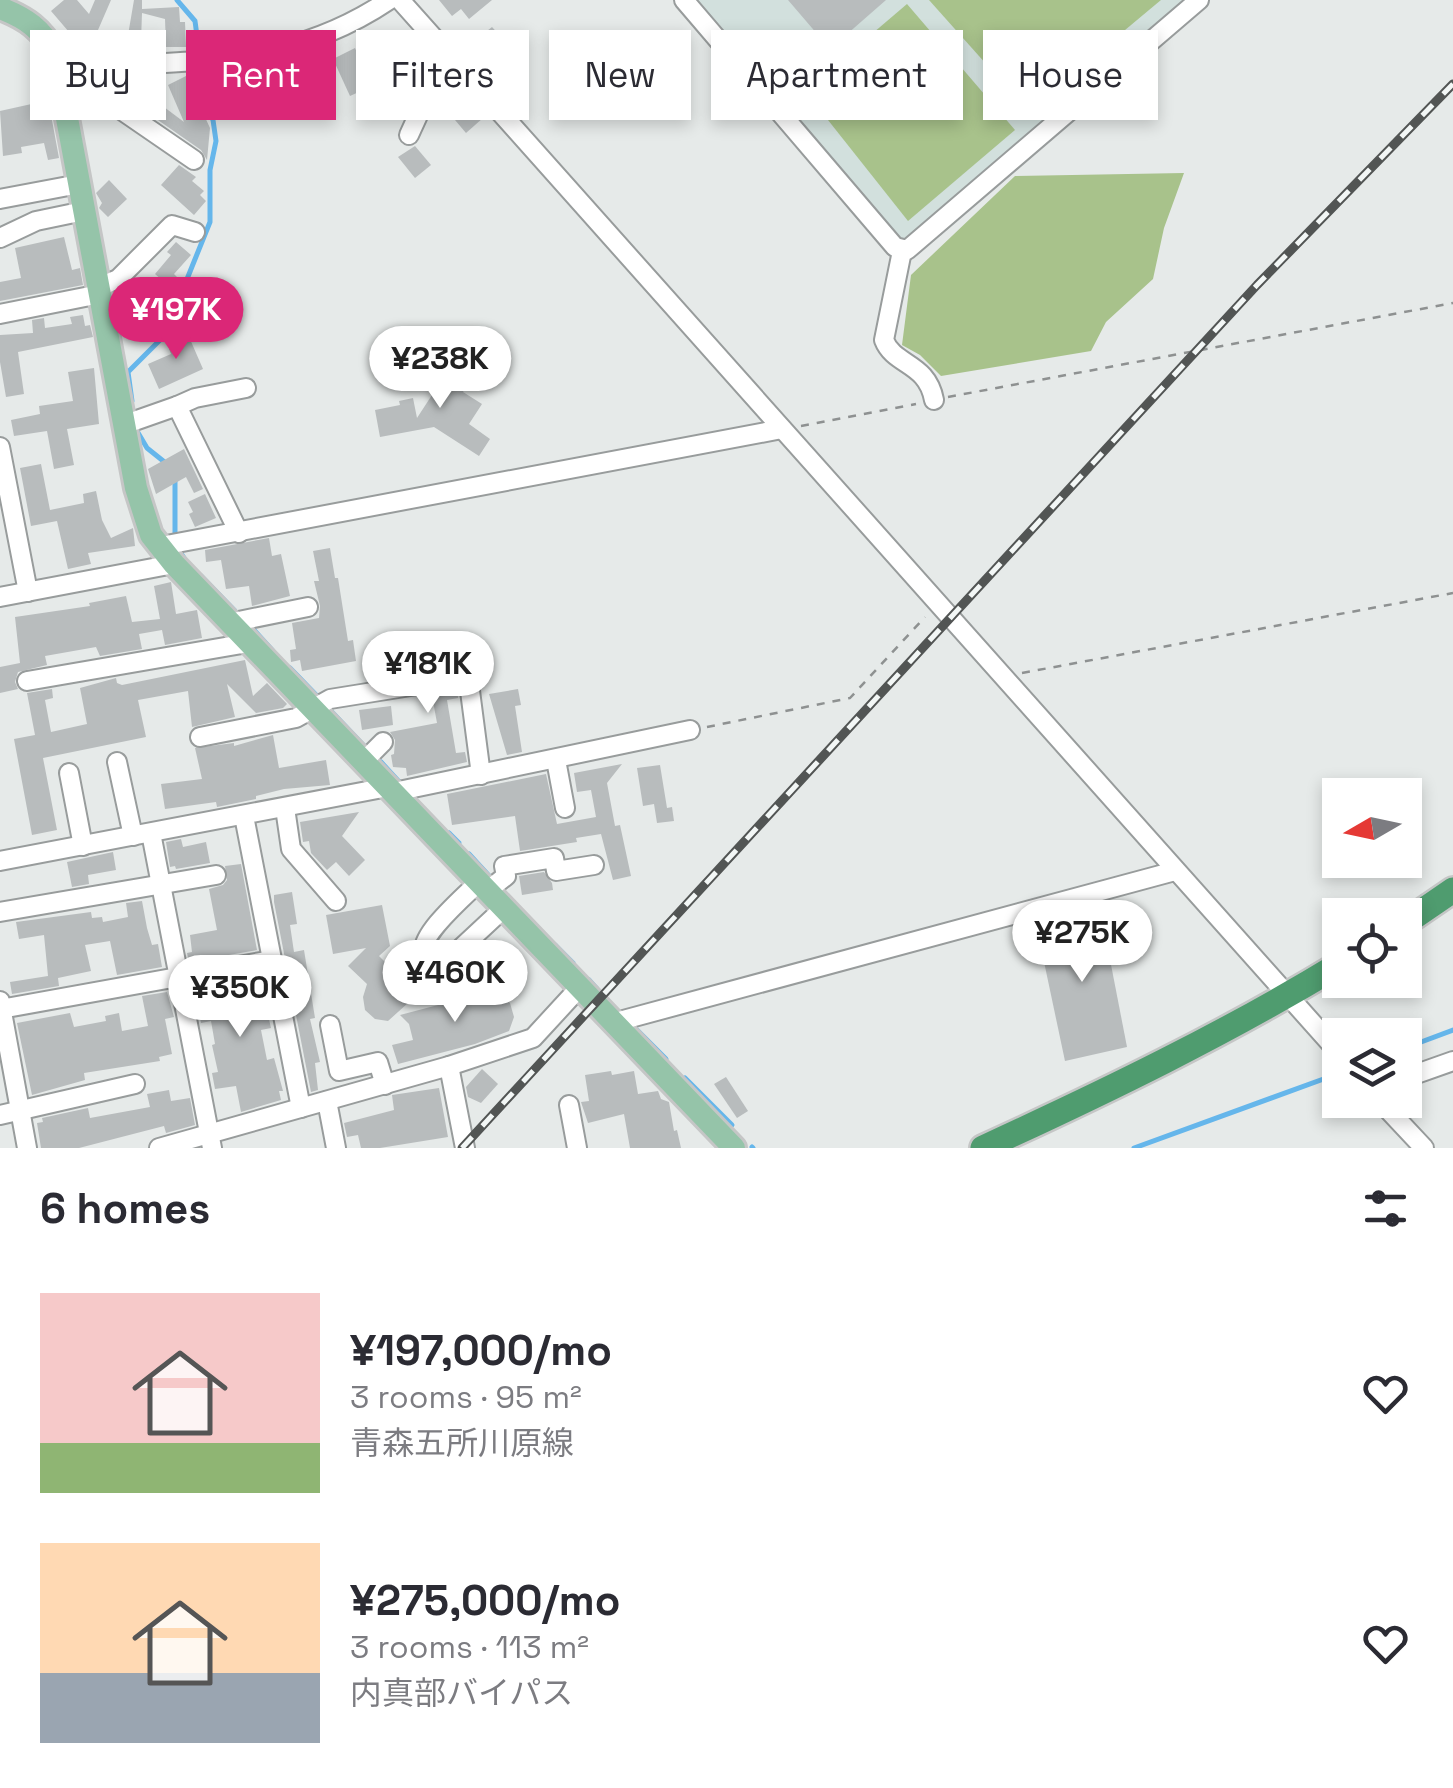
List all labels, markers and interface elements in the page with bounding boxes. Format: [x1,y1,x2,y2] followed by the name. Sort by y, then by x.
[30,30,166,120] chip: Buy
[186,30,336,120] chip: Rent
[356,30,529,120] chip: Filters
[549,30,691,120] chip: New
[711,30,963,120] chip: Apartment
[983,30,1158,120] chip: House
[106,277,246,362] pin: ¥197K
[130,289,222,329] text: ¥197K
[370,326,510,411] pin: ¥238K
[391,338,489,378] text: ¥238K
[358,631,498,716] pin: ¥181K
[384,643,472,683] text: ¥181K
[1322,778,1422,878] north arrow
[1322,778,1422,1118] map controls
[1322,898,1422,998] button: locate
[1012,900,1152,985] pin: ¥275K
[1034,912,1130,952] text: ¥275K
[385,940,525,1025] pin: ¥460K
[405,952,505,992] text: ¥460K
[170,955,310,1040] pin: ¥350K
[190,967,290,1007] text: ¥350K
[1322,1018,1422,1118] button: layers
[1358,1181,1413,1236] icon: filters
[40,1182,210,1235] text: 6 homes
[350,1324,612,1377] text: ¥197,000/mo
[120,1333,240,1453] icon: home
[1358,1366,1413,1421] icon: heart
[350,1377,582,1417] text: 3 rooms · 95 m²
[350,1423,574,1463] text: 青森五所川原線
[350,1574,620,1627] text: ¥275,000/mo
[120,1583,240,1703] icon: home
[1358,1616,1413,1671] icon: heart
[350,1627,589,1667] text: 3 rooms · 113 m²
[350,1673,573,1713] text: 内真部バイパス

